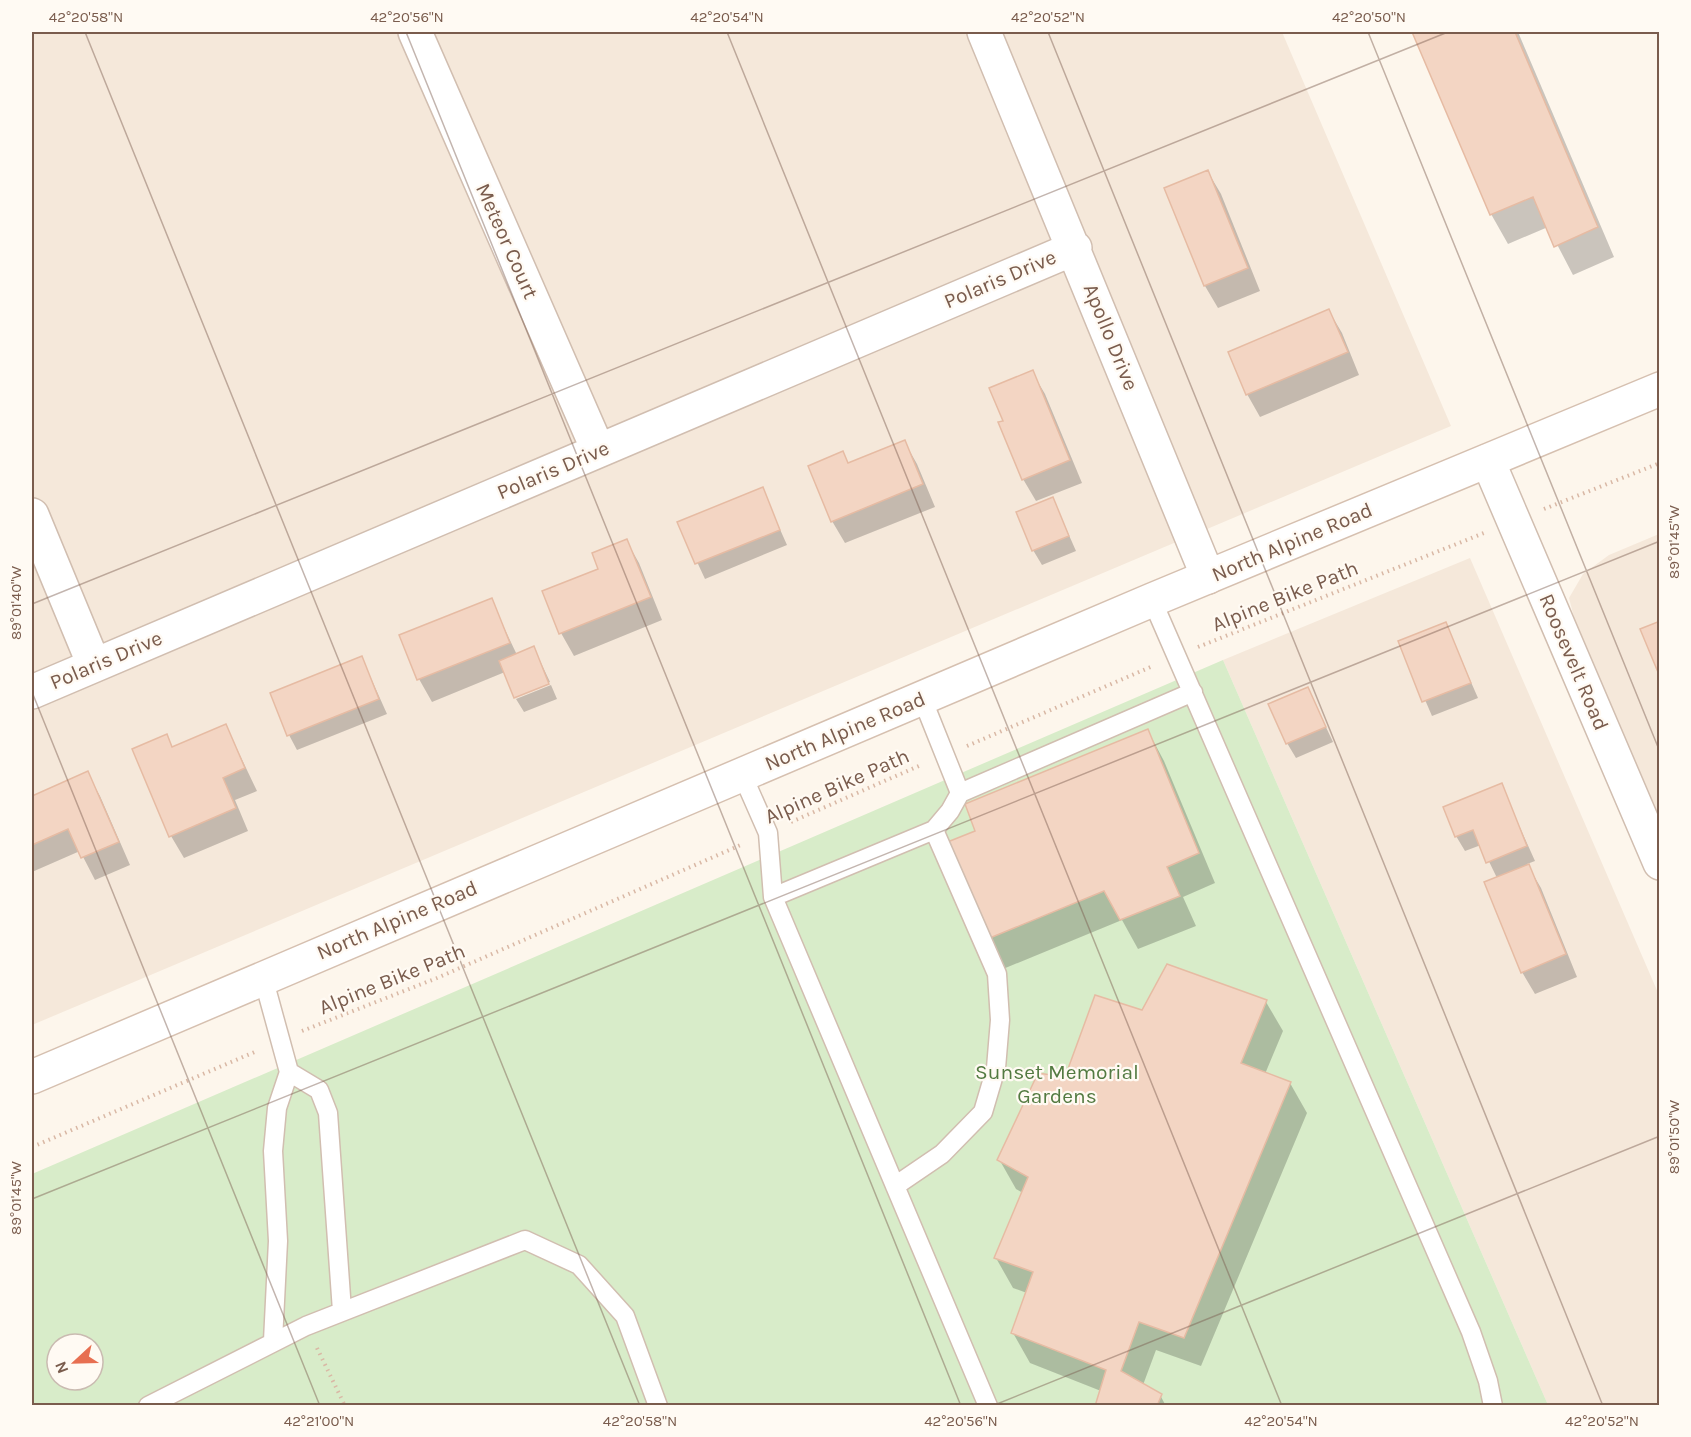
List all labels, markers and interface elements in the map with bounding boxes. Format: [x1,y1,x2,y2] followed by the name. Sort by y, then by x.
[49,8,123,26] text: 42°20'58"N
[370,8,444,26] text: 42°20'56"N
[690,8,764,26] text: 42°20'54"N
[1011,8,1085,26] text: 42°20'52"N
[1332,8,1406,26] text: 42°20'50"N
[471,180,543,303] street label: Meteor Court
[940,245,1060,313] street label: Polaris Drive
[1079,280,1143,394] street label: Apollo Drive
[493,436,613,504] street label: Polaris Drive
[1208,497,1376,587] street label: North Alpine Road
[1665,505,1683,579] text: 89°01'45"W
[1208,556,1362,636] street label: Alpine Bike Path
[7,565,25,640] text: 89°01'40"W
[1534,590,1614,734] street label: Roosevelt Road
[46,626,166,694] street label: Polaris Drive
[761,686,929,776] street label: North Alpine Road
[761,743,913,829] street label: Alpine Bike Path
[313,875,481,965] street label: North Alpine Road
[315,939,469,1019] street label: Alpine Bike Path
[975,1060,1139,1108] park label: Sunset Memorial Gardens
[1665,1099,1683,1174] text: 89°01'50"W
[7,1161,25,1235] text: 89°01'45"W
[45,1332,105,1392] north arrow
[51,1359,73,1376] text: N
[284,1412,354,1430] text: 42°21'00"N
[603,1412,677,1430] text: 42°20'58"N
[924,1412,998,1430] text: 42°20'56"N
[1244,1412,1318,1430] text: 42°20'54"N
[1565,1412,1639,1430] text: 42°20'52"N

